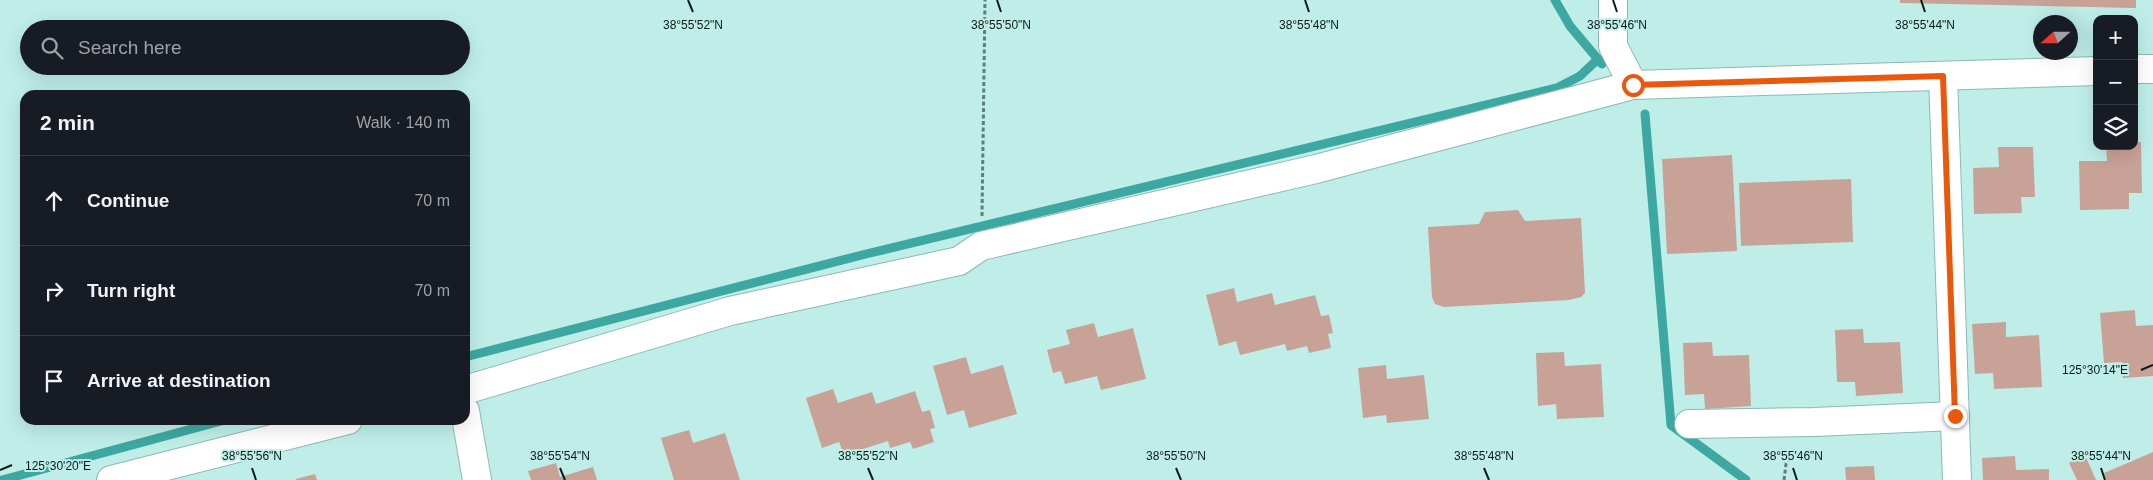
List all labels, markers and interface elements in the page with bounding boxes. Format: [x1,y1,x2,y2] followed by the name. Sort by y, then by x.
[2033,15,2078,60] north arrow
[2093,15,2138,150] map controls
[2093,15,2138,60] button: +
[663,18,723,32] text: 38°55'52"N
[971,18,1031,32] text: 38°55'50"N
[1279,18,1339,32] text: 38°55'48"N
[1587,18,1647,32] text: 38°55'46"N
[1895,18,1955,32] text: 38°55'44"N
[20,20,470,75] search box
[38,34,66,62] icon: search
[78,37,182,58] text: Search here
[2093,60,2138,105] button: −
[1622,74,1645,97] route start
[2093,105,2138,150] button: layers
[40,111,95,134] text: 2 min
[356,114,450,131] text: Walk · 140 m
[40,187,68,215] icon: ahead
[87,190,169,211] text: Continue
[414,192,450,209] text: 70 m
[40,277,68,305] icon: right
[87,280,175,301] text: Turn right
[414,282,450,299] text: 70 m
[2062,363,2128,377] text: 125°30'14"E
[40,367,68,395] icon: arrive
[87,370,271,391] text: Arrive at destination
[1944,405,1967,428] route end
[222,449,282,463] text: 38°55'56"N
[530,449,590,463] text: 38°55'54"N
[838,449,898,463] text: 38°55'52"N
[1146,449,1206,463] text: 38°55'50"N
[1454,449,1514,463] text: 38°55'48"N
[1763,449,1823,463] text: 38°55'46"N
[2071,449,2131,463] text: 38°55'44"N
[25,459,91,473] text: 125°30'20"E

